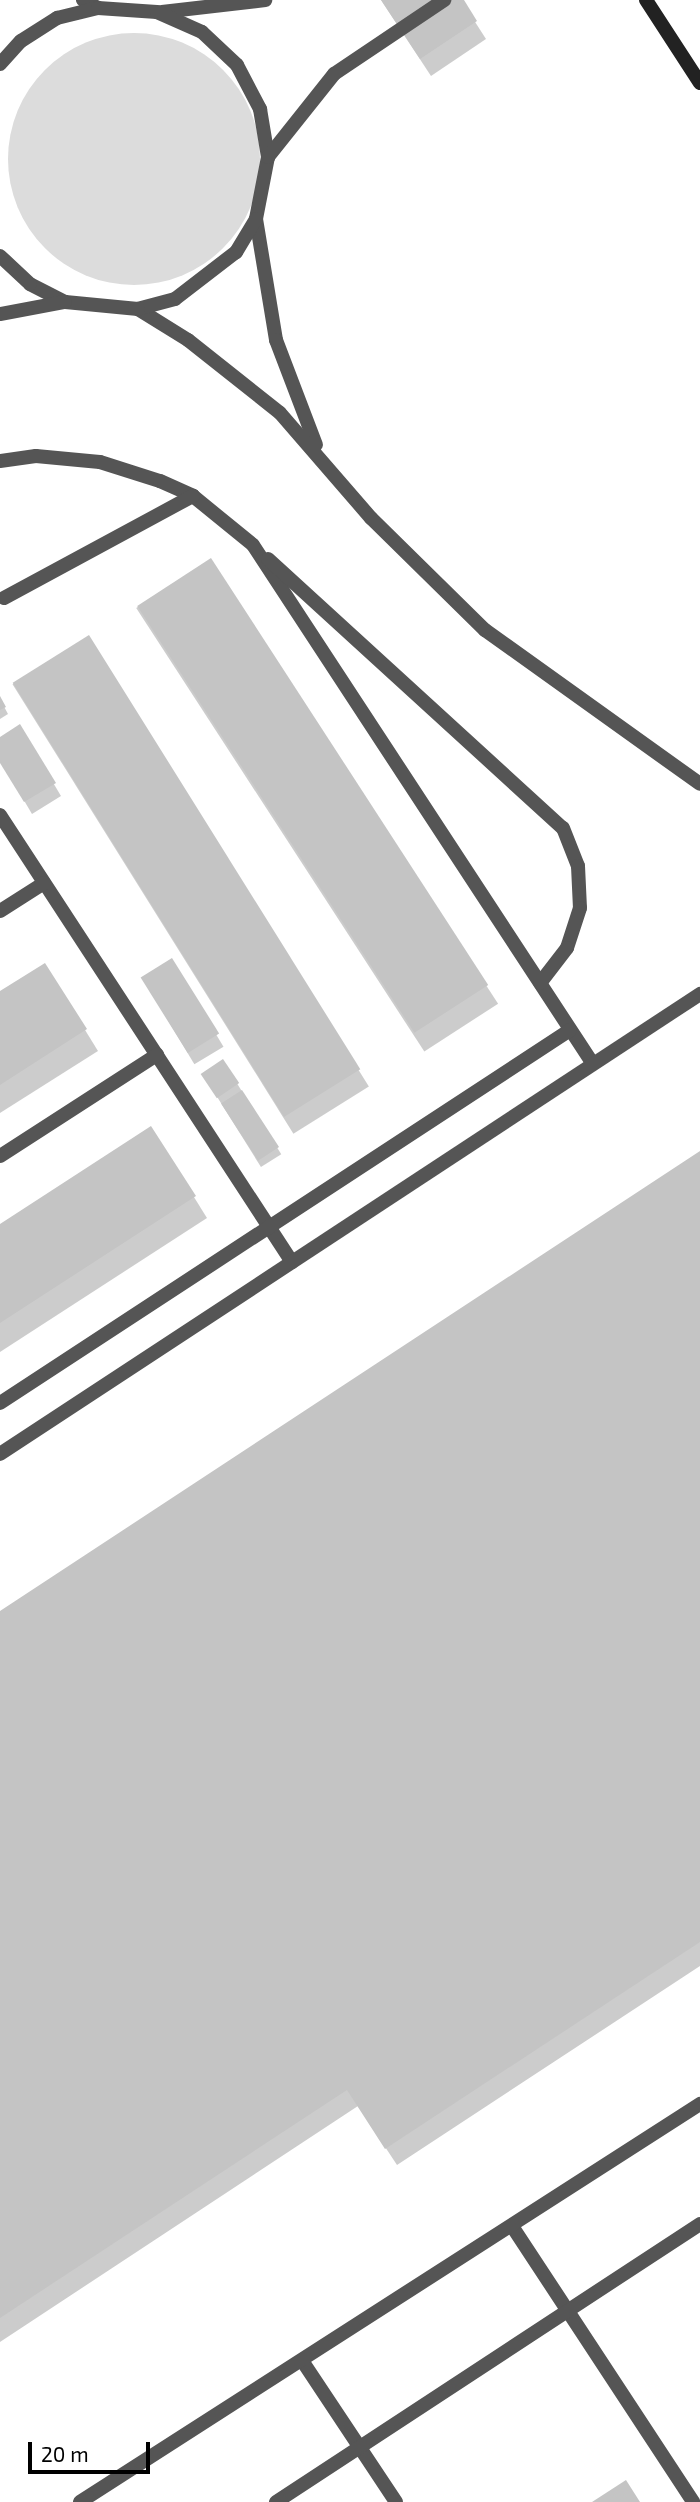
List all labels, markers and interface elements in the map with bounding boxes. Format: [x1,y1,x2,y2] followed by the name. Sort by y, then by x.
[32,2428,154,2472] scale bar
[41,2441,89,2466] text: 20 m

